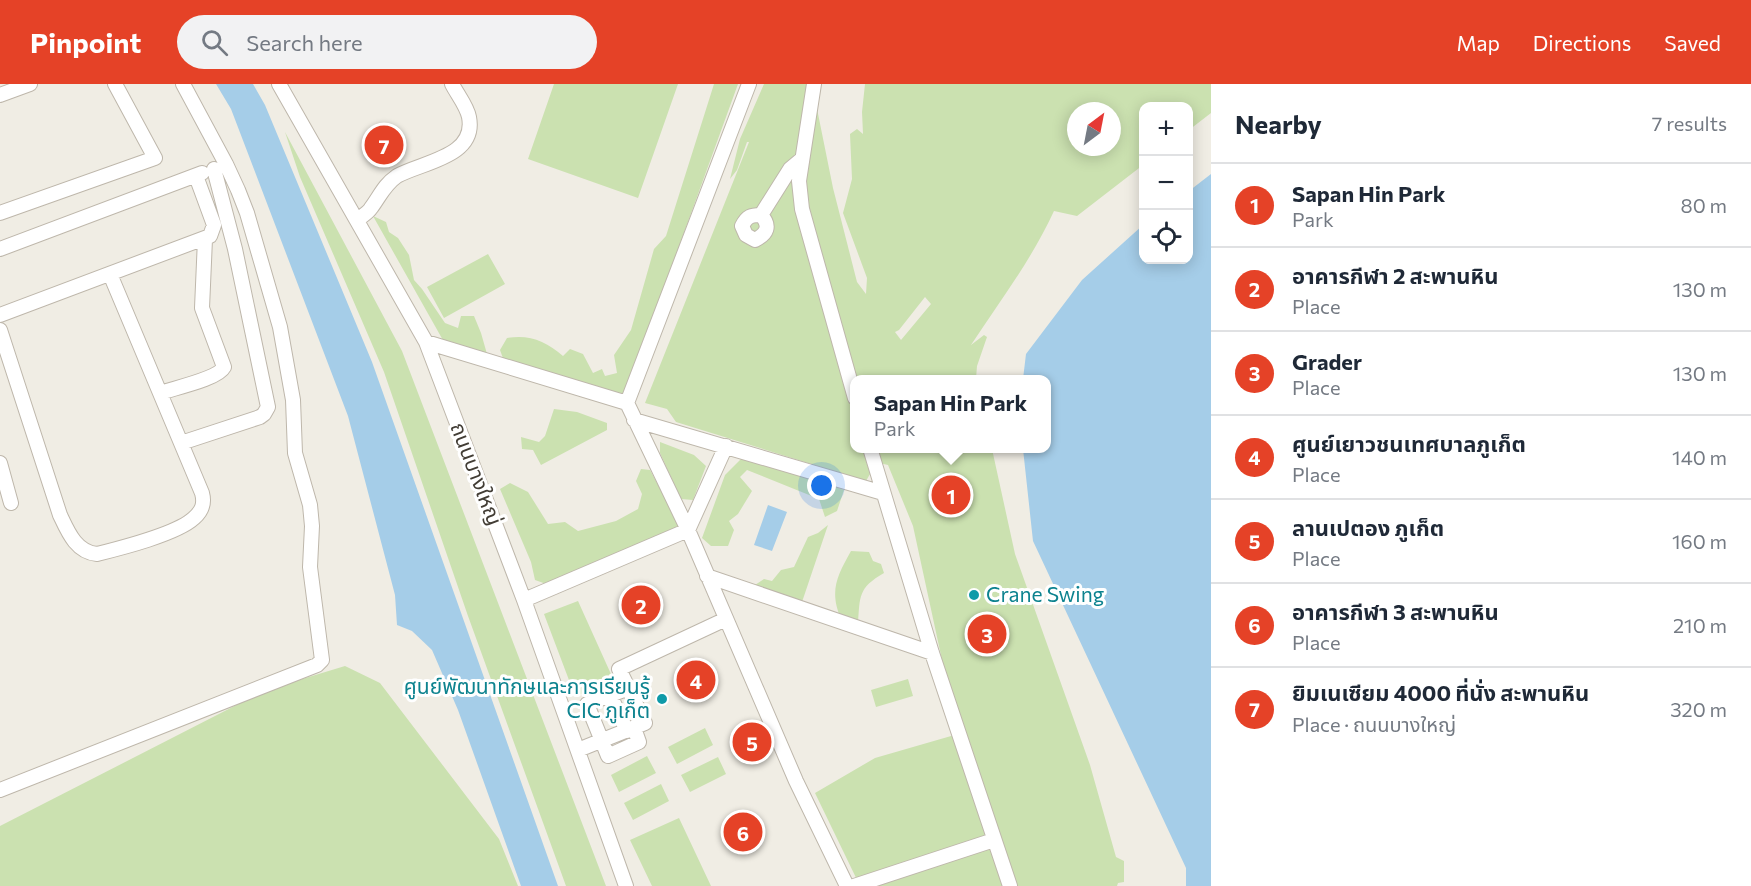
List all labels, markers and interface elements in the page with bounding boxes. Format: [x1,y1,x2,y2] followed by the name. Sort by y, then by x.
[177,15,597,69] search box
[30,25,141,59] text: Pinpoint
[198,26,231,59] icon: search
[246,29,363,56] text: Search here
[1457,30,1500,55] text: Map
[1533,30,1631,55] text: Directions
[1664,30,1721,55] text: Saved
[1067,102,1121,156] north arrow
[1139,102,1193,264] map controls
[1139,102,1193,156] button: +
[1235,108,1322,139] text: Nearby
[1652,111,1727,135] text: 7 results
[364,122,404,168] pin: 7
[1139,156,1193,210] button: −
[1292,180,1445,207] text: Sapan Hin Park
[1250,193,1259,217] text: 1
[1681,193,1727,217] text: 80 m
[1292,207,1334,231] text: Park
[1139,210,1193,264] button: locate
[1292,262,1498,289] text: อาคารกีฬา 2 สะพานหิน
[1249,277,1260,301] text: 2
[1673,277,1727,301] text: 130 m
[1292,294,1341,318] text: Place
[1292,348,1362,375] text: Grader
[1249,361,1260,385] text: 3
[1673,361,1727,385] text: 130 m
[850,375,1051,453] popup
[1292,375,1341,399] text: Place
[874,389,1027,416] text: Sapan Hin Park
[874,416,916,440] text: Park
[446,418,508,529] street label: ถนนบางใหญ่
[1292,430,1526,457] text: ศูนย์เยาวชนเทศบาลภูเก็ต
[1248,445,1261,469] text: 4
[1672,445,1727,469] text: 140 m
[1292,462,1341,486] text: Place
[807,471,836,500] your location
[932,472,970,518] pin: 1
[1292,514,1444,541] text: ลานเปตอง ภูเก็ต
[1249,529,1260,553] text: 5
[1672,529,1727,553] text: 160 m
[1292,546,1341,570] text: Place
[986,581,1104,606] place label: Crane Swing
[622,582,660,628] pin: 2
[967,588,981,602] marker: Crane Swing
[1292,598,1499,625] text: อาคารกีฬา 3 สะพานหิน
[968,612,1006,656] pin: 3
[1248,613,1261,637] text: 6
[1673,613,1727,637] text: 210 m
[1292,630,1341,654] text: Place
[676,658,716,702] pin: 4
[404,673,650,724] place label: ศูนย์พัฒนาทักษและการเรียนรู้ CIC ภูเก็ต
[1292,679,1589,706] text: ยิมเนเซียม 4000 ที่นั่ง สะพานหิน
[655,692,669,706] marker: ศูนย์พัฒนาทักษและการเรียนรู้ CIC ภูเก็ต
[1249,697,1260,721] text: 7
[1670,697,1727,721] text: 320 m
[1292,712,1456,736] text: Place · ถนนบางใหญ่
[732,720,771,764] pin: 5
[724,810,762,855] pin: 6

